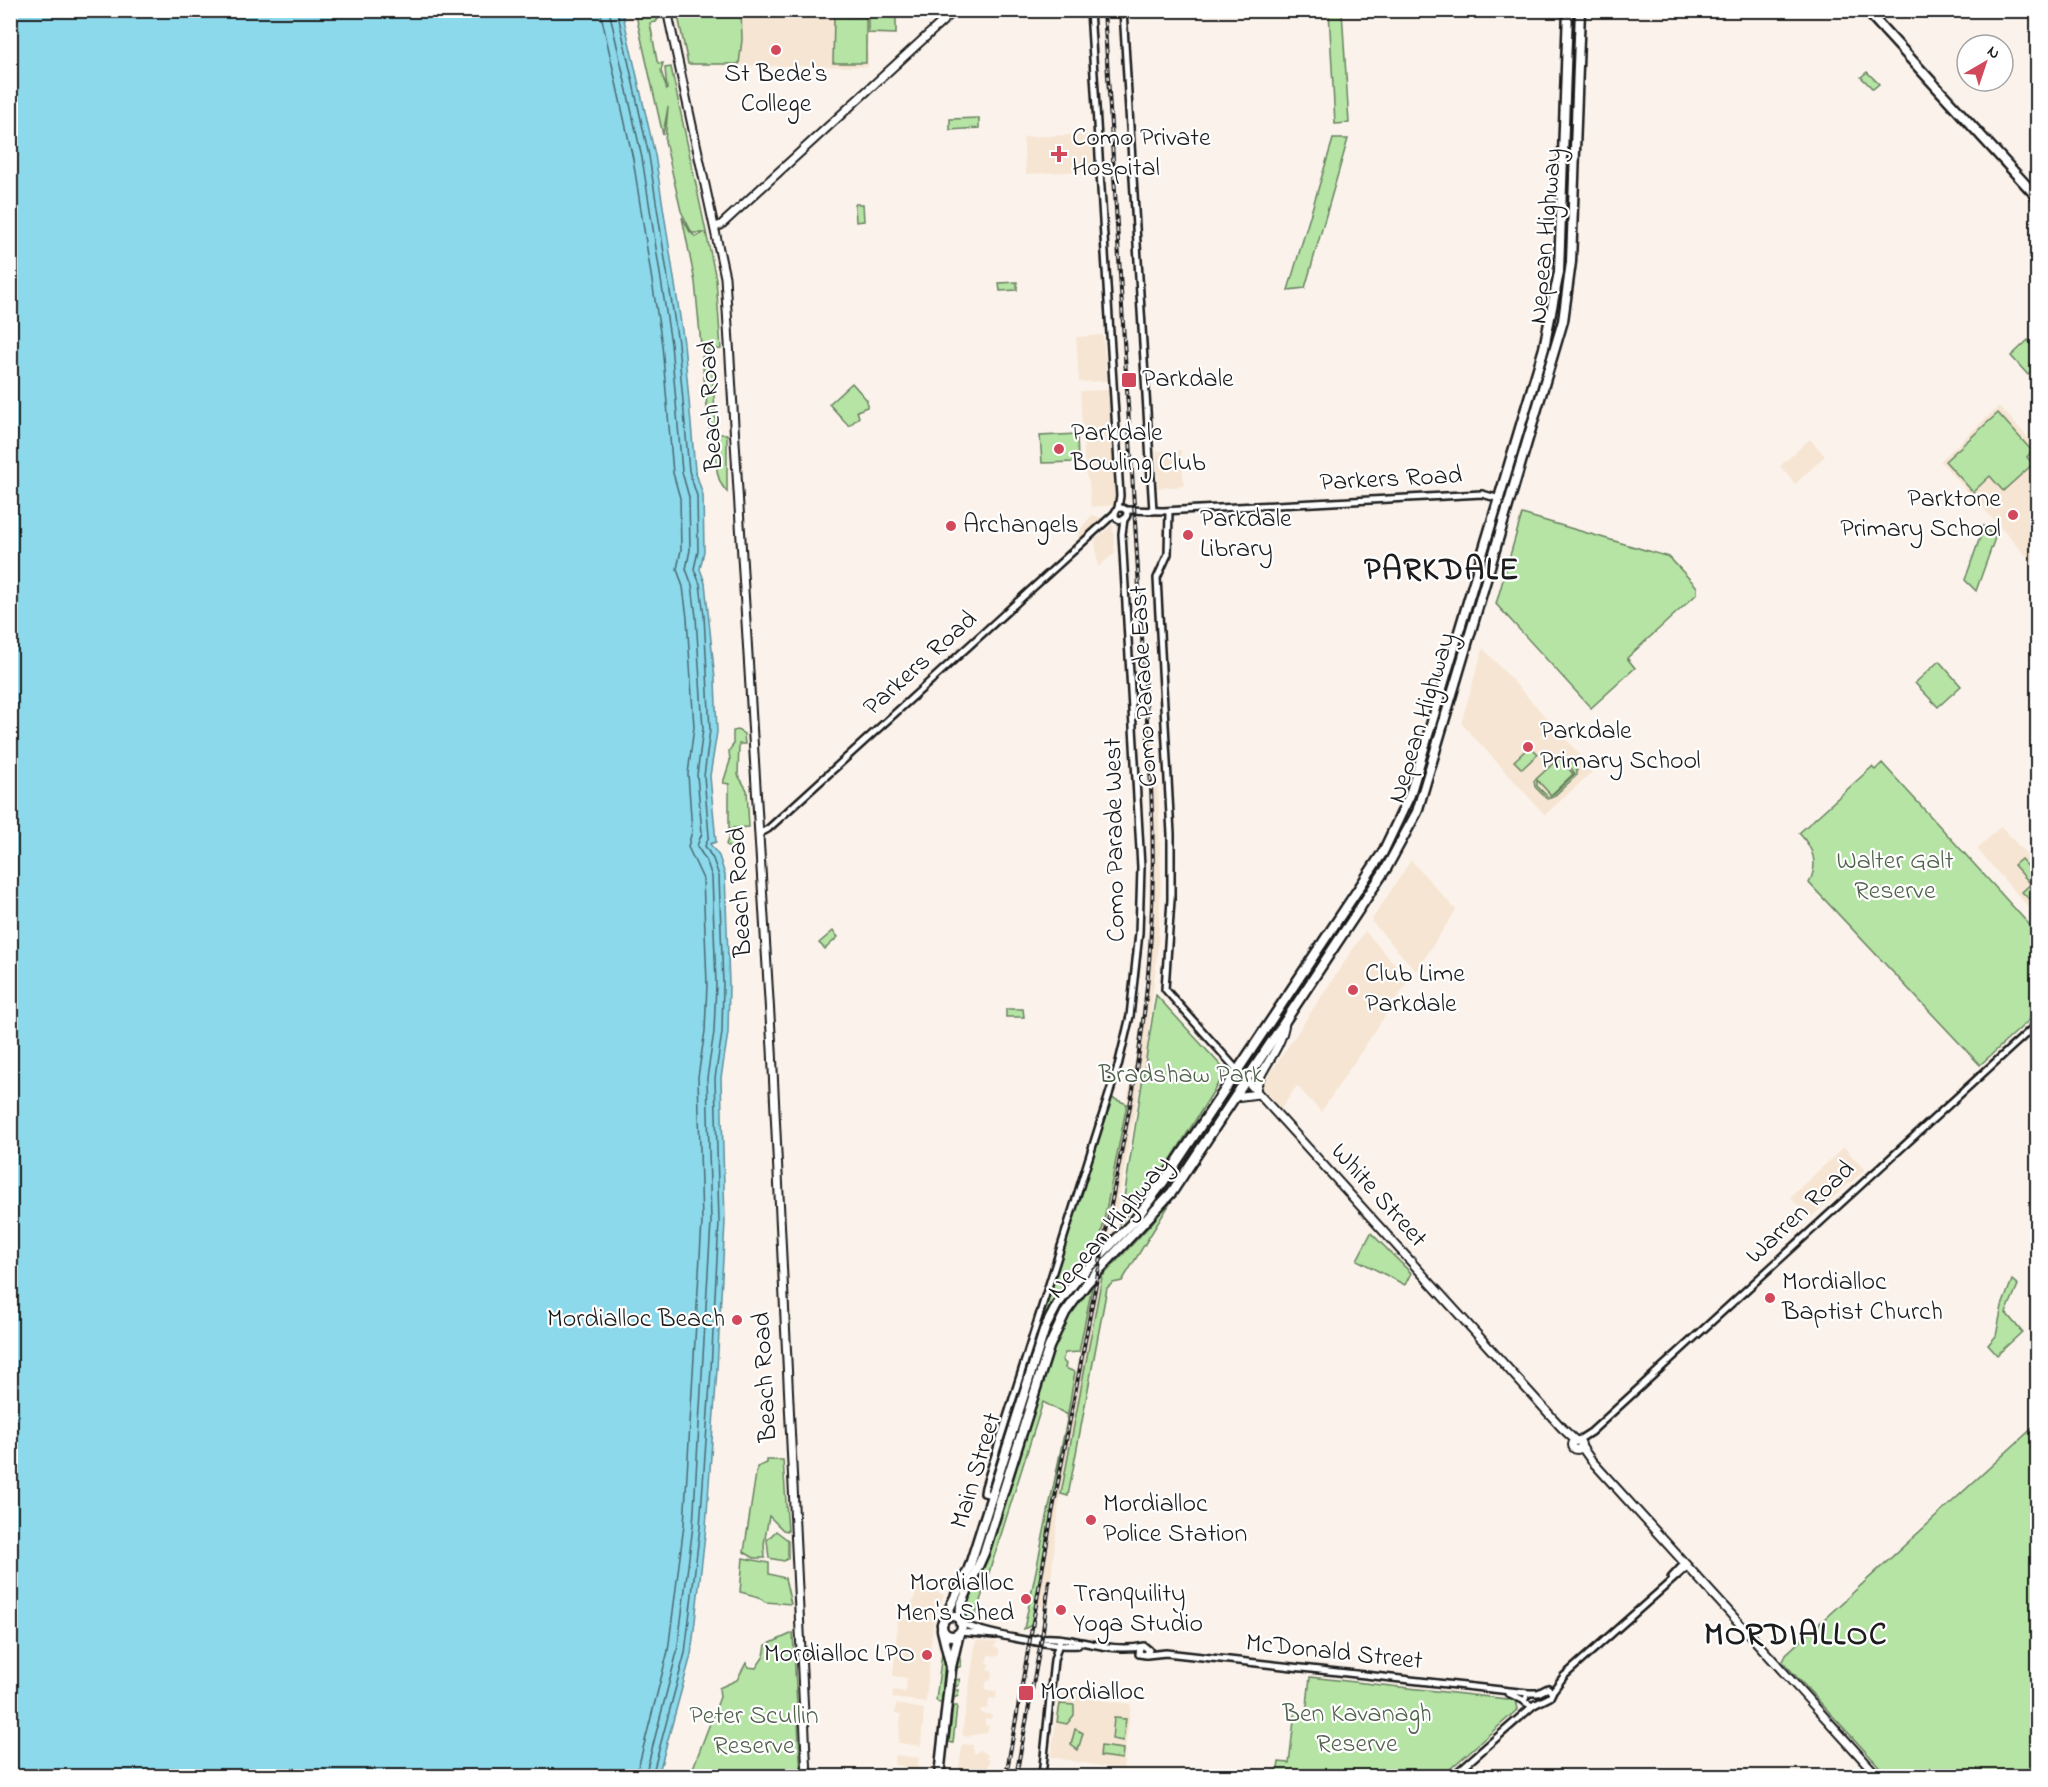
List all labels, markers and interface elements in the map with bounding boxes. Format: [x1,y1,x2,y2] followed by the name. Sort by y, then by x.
[1955,33,2015,93] north arrow
[1981,40,2005,66] text: N
[769,43,783,57] marker: St Bede's College
[724,56,828,124] place label: St Bede's College
[1072,120,1211,188] place label: Como Private Hospital
[1050,145,1068,163] marker: Como Private Hospital
[1520,146,1574,326] street label: Nepean Highway
[690,340,734,473] street label: Beach Road
[1142,361,1234,399] place label: Parkdale
[1120,371,1138,389] marker: Parkdale
[1070,415,1206,483] place label: Parkdale Bowling Club
[1052,442,1066,456] marker: Parkdale Bowling Club
[1319,457,1464,503] street label: Parkers Road
[1840,481,2001,549] place label: Parktone Primary School
[1200,501,1292,569] place label: Parkdale Library
[963,507,1079,545] place label: Archangels
[2006,508,2020,522] marker: Parktone Primary School
[944,519,958,533] marker: Archangels
[1181,528,1195,542] marker: Parkdale Library
[1364,548,1520,595] district label: PARKDALE
[1121,584,1169,788] street label: Como Parade East
[855,602,987,726] street label: Parkers Road
[1379,628,1467,808] street label: Nepean Highway
[1540,713,1701,781] place label: Parkdale Primary School
[1095,737,1137,942] street label: Como Parade West
[1521,740,1535,754] marker: Parkdale Primary School
[719,826,763,959] street label: Beach Road
[1837,843,1954,911] park label: Walter Galt Reserve
[1365,956,1465,1024] place label: Club Lime Parkdale
[1346,983,1360,997] marker: Club Lime Parkdale
[1098,1057,1264,1095] park label: Bradshaw Park
[1321,1135,1436,1257] street label: White Street
[1039,1148,1181,1308] street label: Nepean Highway
[1738,1152,1865,1274] street label: Warren Road
[1781,1264,1943,1332] place label: Mordialloc Baptist Church
[1763,1291,1777,1305] marker: Mordialloc Baptist Church
[547,1301,725,1339] place label: Mordialloc Beach
[744,1311,788,1444] street label: Beach Road
[730,1313,744,1327] marker: Mordialloc Beach
[941,1408,1013,1534] street label: Main Street
[1103,1486,1247,1554] place label: Mordialloc Police Station
[1084,1513,1098,1527] marker: Mordialloc Police Station
[896,1565,1014,1633] place label: Mordialloc Men's Shed
[1073,1576,1203,1644] place label: Tranquility Yoga Studio
[1019,1592,1033,1606] marker: Mordialloc Men's Shed
[1054,1603,1068,1617] marker: Tranquility Yoga Studio
[1704,1613,1888,1660] district label: MORDIALLOC
[1244,1625,1425,1681] street label: McDonald Street
[764,1636,915,1674] place label: Mordialloc LPO
[920,1648,934,1662] marker: Mordialloc LPO
[1040,1674,1145,1712] place label: Mordialloc
[1017,1684,1035,1702] marker: Mordialloc
[1281,1696,1432,1764] park label: Ben Kavanagh Reserve
[689,1698,819,1766] park label: Peter Scullin Reserve

